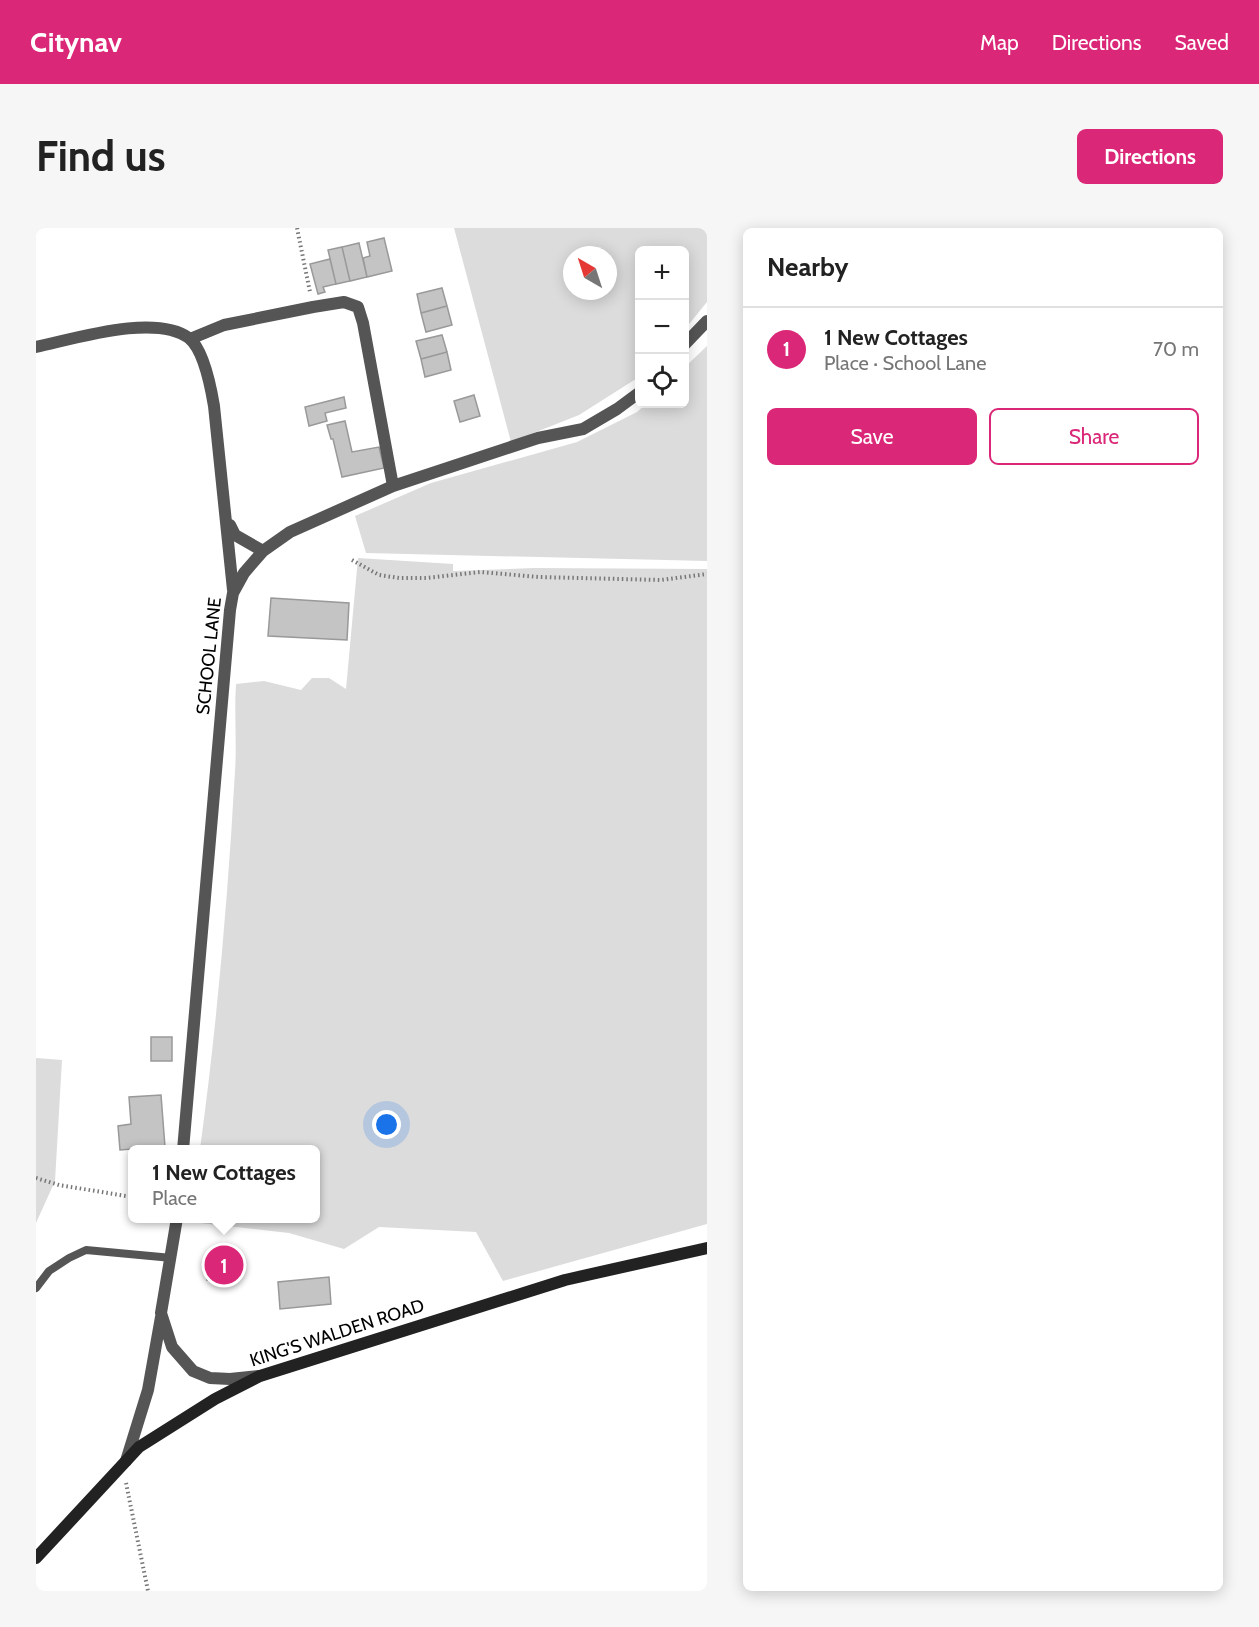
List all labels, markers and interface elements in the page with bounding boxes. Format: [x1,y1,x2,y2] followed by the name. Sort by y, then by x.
[30,25,122,59] text: Citynav
[980,30,1019,55] text: Map
[1052,30,1141,55] text: Directions
[1174,30,1229,55] text: Saved
[1077,129,1223,184] button: Directions
[36,130,165,182] text: Find us
[563,246,617,300] north arrow
[635,246,689,408] map controls
[635,246,689,300] button: +
[767,251,848,283] text: Nearby
[635,300,689,354] button: −
[824,324,968,351] text: 1 New Cottages
[783,337,790,361] text: 1
[1153,337,1199,361] text: 70 m
[824,351,986,375] text: Place · School Lane
[635,354,689,408] button: locate
[767,408,977,465] button: Save
[989,408,1199,465] button: Share
[192,596,226,716] street label: SCHOOL LANE
[372,1110,401,1139] your location
[128,1145,320,1223] popup
[152,1159,296,1186] text: 1 New Cottages
[152,1186,197,1210] text: Place
[204,1242,243,1288] pin: 1
[247,1294,427,1372] street label: KING'S WALDEN ROAD

